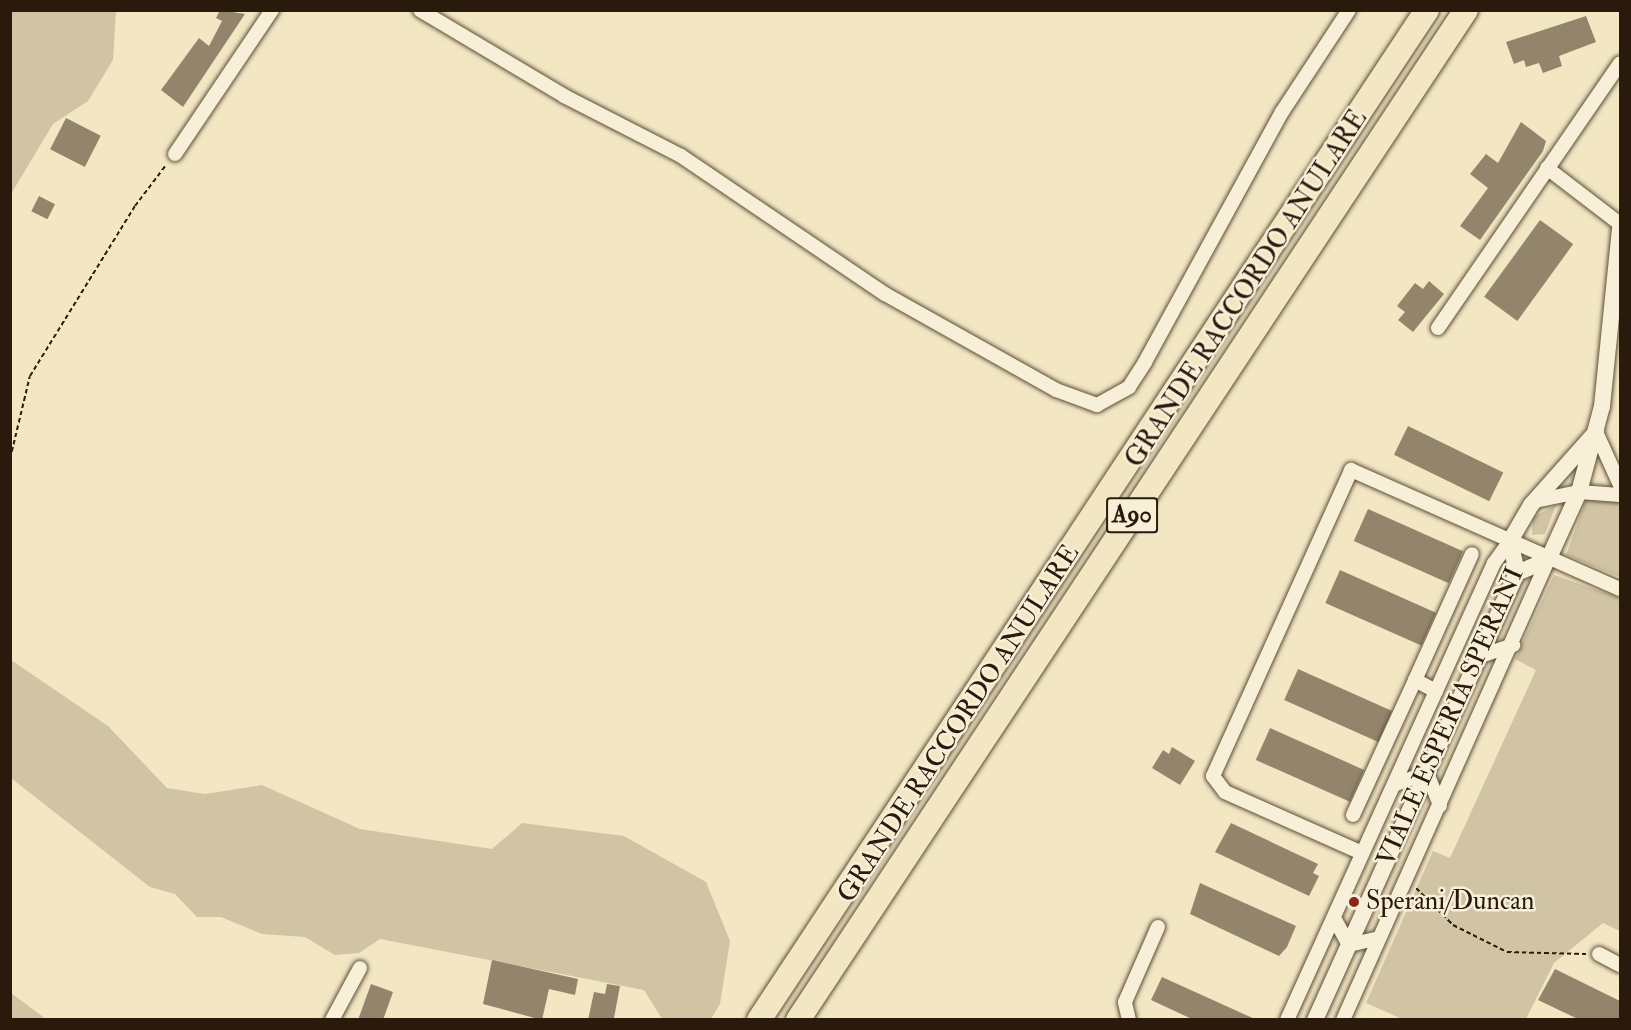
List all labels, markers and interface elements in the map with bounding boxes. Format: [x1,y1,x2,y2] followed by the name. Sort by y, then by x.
[1119,104,1375,474] street label: GRANDE RACCORDO ANULARE
[1105,494,1159,536] road number: A90
[831,539,1087,909] street label: GRANDE RACCORDO ANULARE
[1371,563,1531,871] street label: VIALE ESPERIA SPERANI
[1366,886,1534,918] place label: Sperani/Duncan
[1347,895,1361,909] marker: Sperani/Duncan

